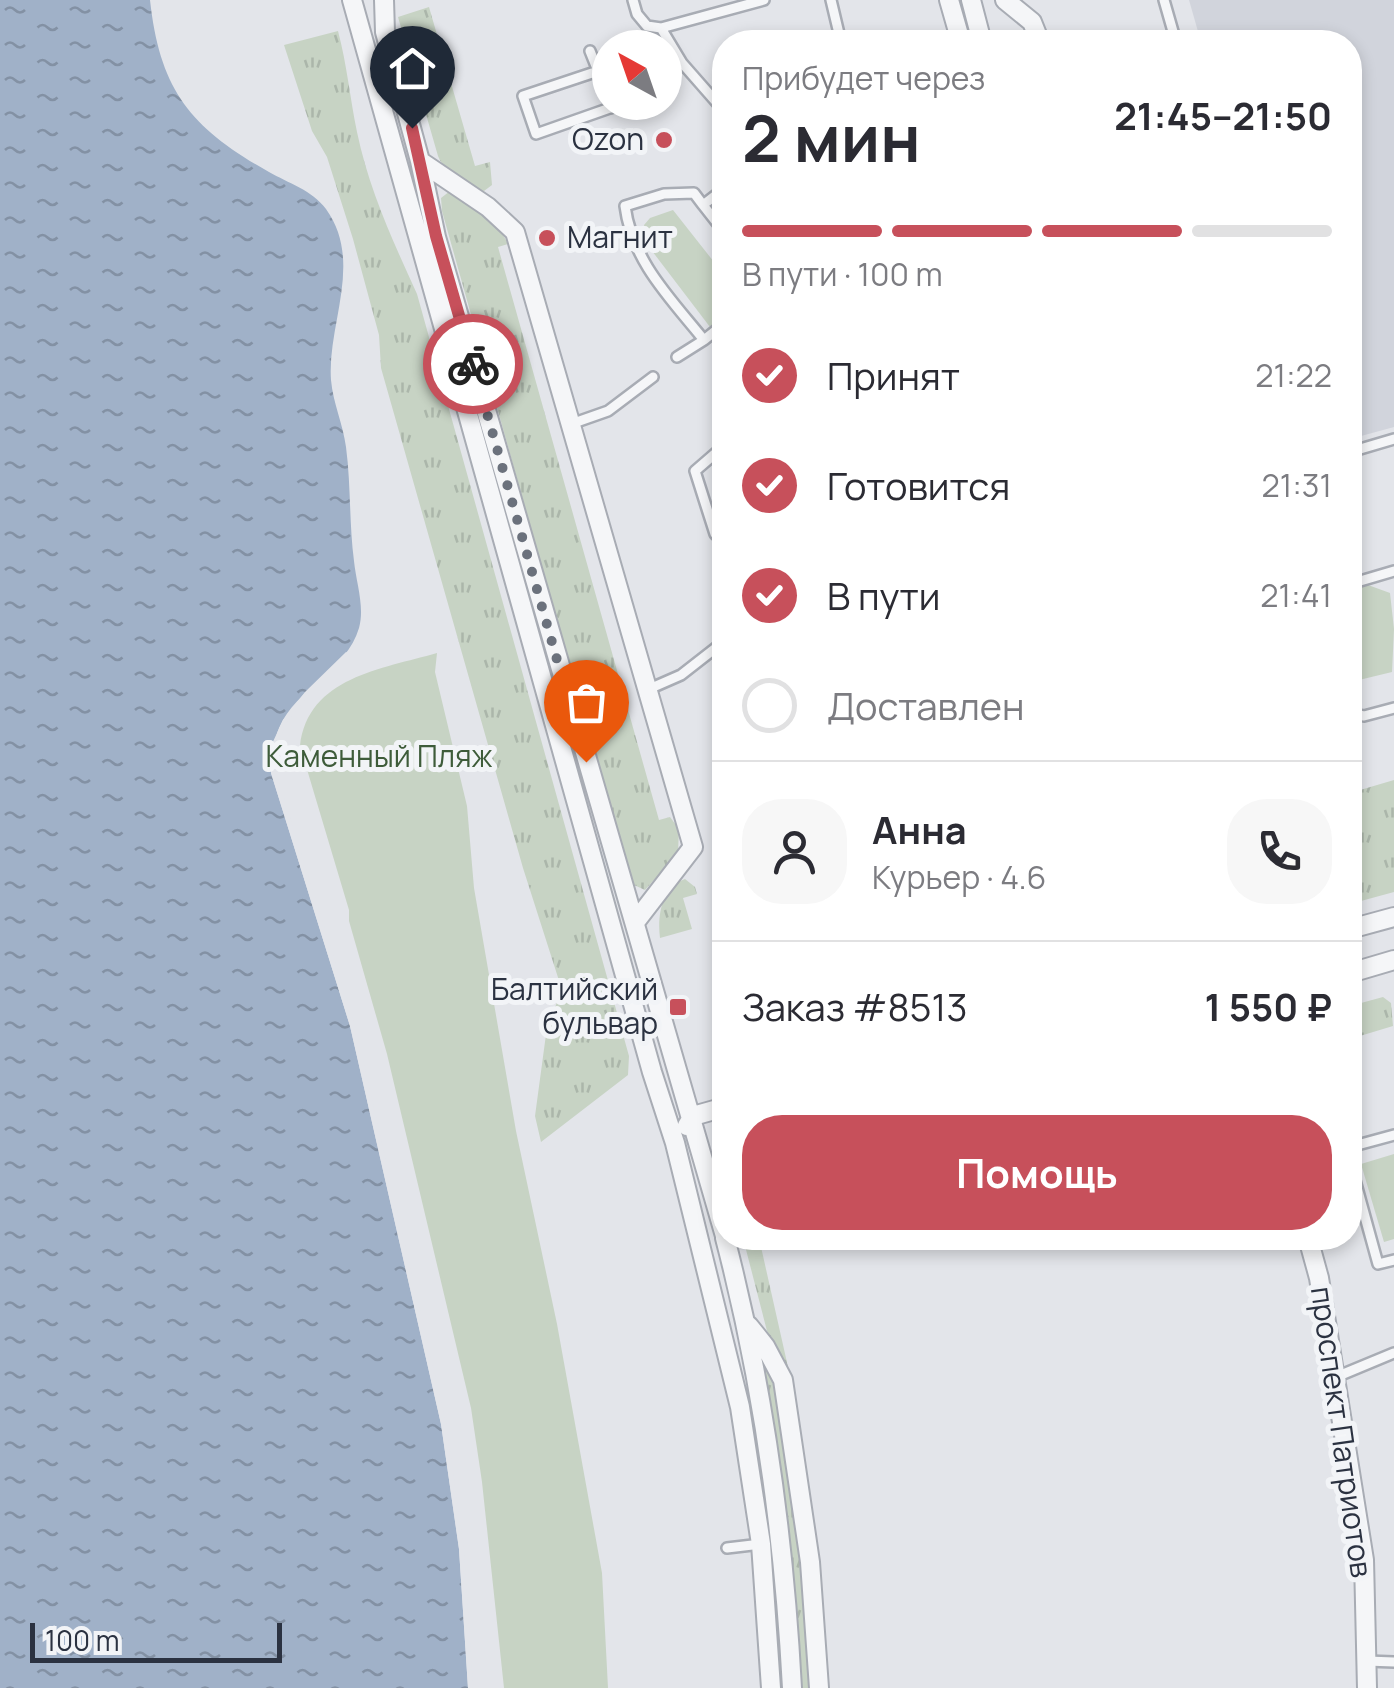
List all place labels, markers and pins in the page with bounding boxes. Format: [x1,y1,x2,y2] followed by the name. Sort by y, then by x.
[370,26,455,129] pin
[572,118,644,159] place label: Ozon
[653,129,675,151] marker: Ozon
[567,216,673,257] place label: Магнит
[536,227,558,249] marker: Магнит
[544,660,629,763] pin
[491,968,658,1043] place label: Балтийский бульвар
[667,996,689,1018] marker: Балтийский бульвар

